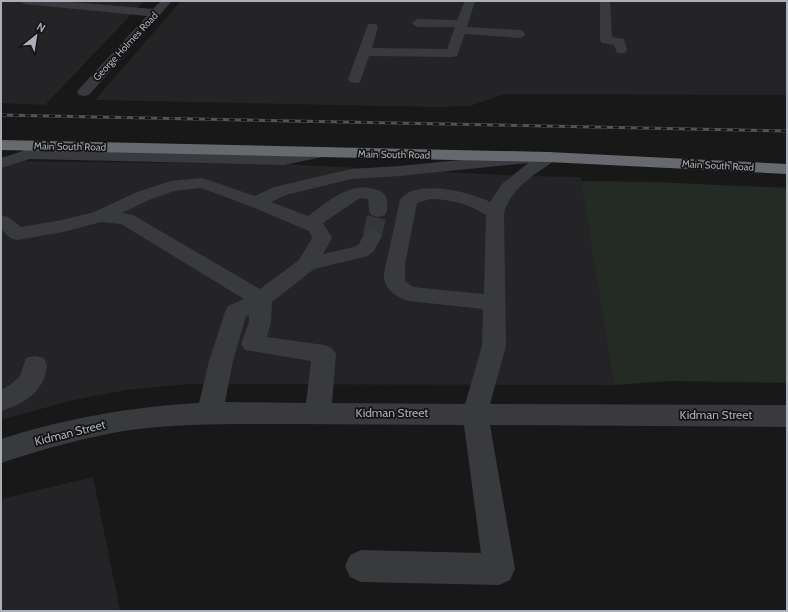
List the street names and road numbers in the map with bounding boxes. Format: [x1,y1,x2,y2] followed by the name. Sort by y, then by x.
[90,9,161,84] street label: George Holmes Road
[34,139,106,154] street label: Main South Road
[358,147,430,162] street label: Main South Road
[682,157,754,174] street label: Main South Road
[356,405,428,420] street label: Kidman Street
[680,407,752,422] street label: Kidman Street
[33,416,107,449] street label: Kidman Street

